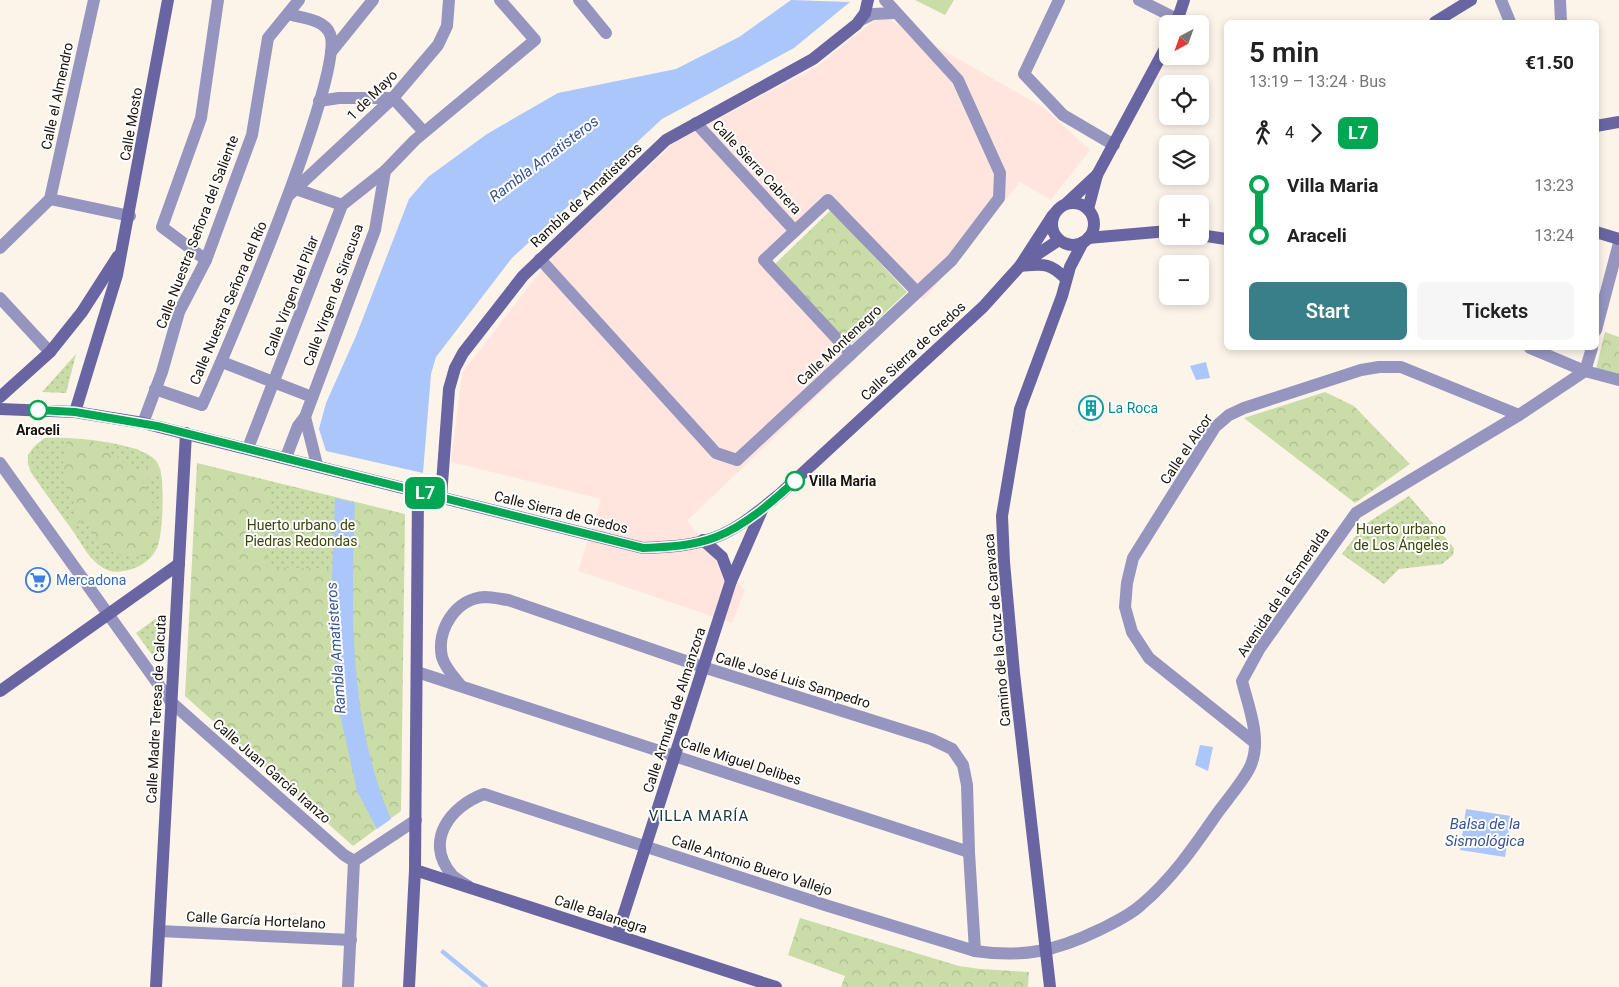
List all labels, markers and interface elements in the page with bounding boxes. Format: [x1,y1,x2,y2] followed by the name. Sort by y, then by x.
[1159,15,1209,65] north arrow
[1159,15,1209,305] map controls
[1249,36,1319,69] text: 5 min
[38,41,76,151] street label: Calle el Almendro
[1525,51,1574,74] text: €1.50
[344,67,400,123] street label: 1 de Mayo
[1249,72,1386,91] text: 13:19 – 13:24 · Bus
[1159,75,1209,125] button: locate
[117,86,145,162] street label: Calle Mosto
[486,112,602,206] water label: Rambla Amatisteros
[709,117,805,217] street label: Calle Sierra Cabrera
[1249,119,1277,147] icon: walk
[1302,119,1330,147] icon: forward
[1348,122,1368,143] text: L7
[1285,123,1294,142] text: 4
[153,133,241,331] street label: Calle Nuestra Señora del Saliente
[1159,135,1209,185] button: layers
[527,139,645,251] street label: Rambla de Amatisteros
[1287,174,1378,197] text: Villa Maria
[1534,176,1574,195] text: 13:23
[1159,195,1209,245] button: +
[186,219,270,387] street label: Calle Nuestra Señora del Río
[300,222,366,368] street label: Calle Virgen de Siracusa
[1287,224,1347,247] text: Araceli
[1534,226,1574,245] text: 13:24
[261,233,322,359] street label: Calle Virgen del Pilar
[1159,255,1209,305] button: −
[1249,282,1407,340] button: Start
[1417,282,1574,340] button: Tickets
[857,298,969,404] street label: Calle Sierra de Gredos
[793,302,885,388] street label: Calle Montenegro
[1078,395,1104,421] building icon: La Roca
[28,400,48,420] marker: Araceli
[1108,400,1158,416] place label: La Roca
[1157,411,1216,487] street label: Calle el Alcor
[16,422,60,438] place label: Araceli
[785,471,805,491] marker: Villa Maria
[809,473,877,489] place label: Villa Maria
[402,477,448,509] line badge: L7
[415,482,435,503] text: L7
[492,488,630,536] street label: Calle Sierra de Gredos
[245,517,357,549] park label: Huerto urbano de Piedras Redondas
[1353,521,1449,553] park label: Huerto urbano de Los Ángeles
[1234,524,1332,660] street label: Avenida de la Esmeralda
[981,533,1013,727] street label: Camino de la Cruz de Caravaca
[25,567,51,593] supermarket icon: Mercadona
[56,572,126,588] place label: Mercadona
[322,582,350,714] water label: Rambla Amatisteros
[143,614,169,804] street label: Calle Madre Teresa de Calcuta
[640,625,708,795] street label: Calle Armuña de Almanzora
[714,649,872,711] street label: Calle José Luis Sampedro
[210,715,334,827] street label: Calle Juan García Iranzo
[679,734,803,788] street label: Calle Miguel Delibes
[649,807,749,825] district label: VILLA MARÍA
[1445,815,1525,850] water label: Balsa de la Sismológica
[670,831,834,899] street label: Calle Antonio Buero Vallejo
[552,891,650,937] street label: Calle Balanegra
[186,908,326,932] street label: Calle García Hortelano

